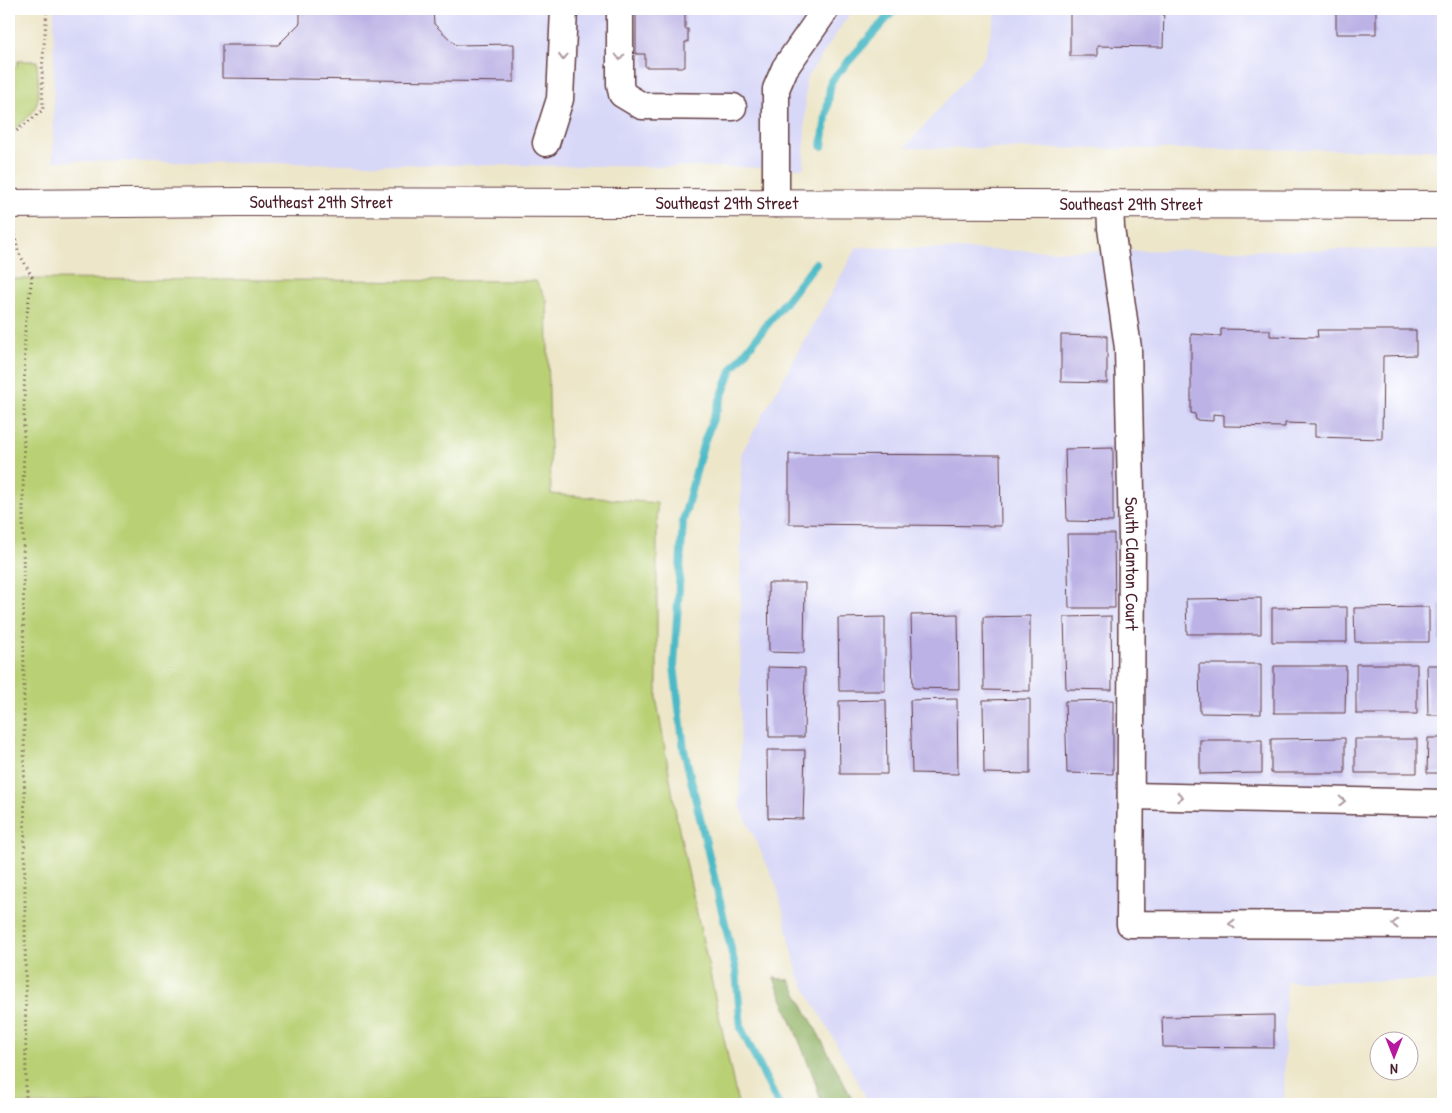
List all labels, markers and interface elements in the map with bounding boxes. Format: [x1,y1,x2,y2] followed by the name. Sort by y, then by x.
[558,54,569,62] one-way arrow
[615,54,625,62] one-way arrow
[250,189,393,214] street label: Southeast 29th Street
[655,190,799,215] street label: Southeast 29th Street
[1059,191,1203,216] street label: Southeast 29th Street
[1119,497,1145,631] street label: South Clanton Court
[1176,791,1184,802] one-way arrow
[1338,796,1346,806] one-way arrow
[1228,919,1236,929] one-way arrow
[1390,919,1398,929] one-way arrow
[1370,1030,1420,1080] north arrow
[1390,1060,1398,1079] text: N

